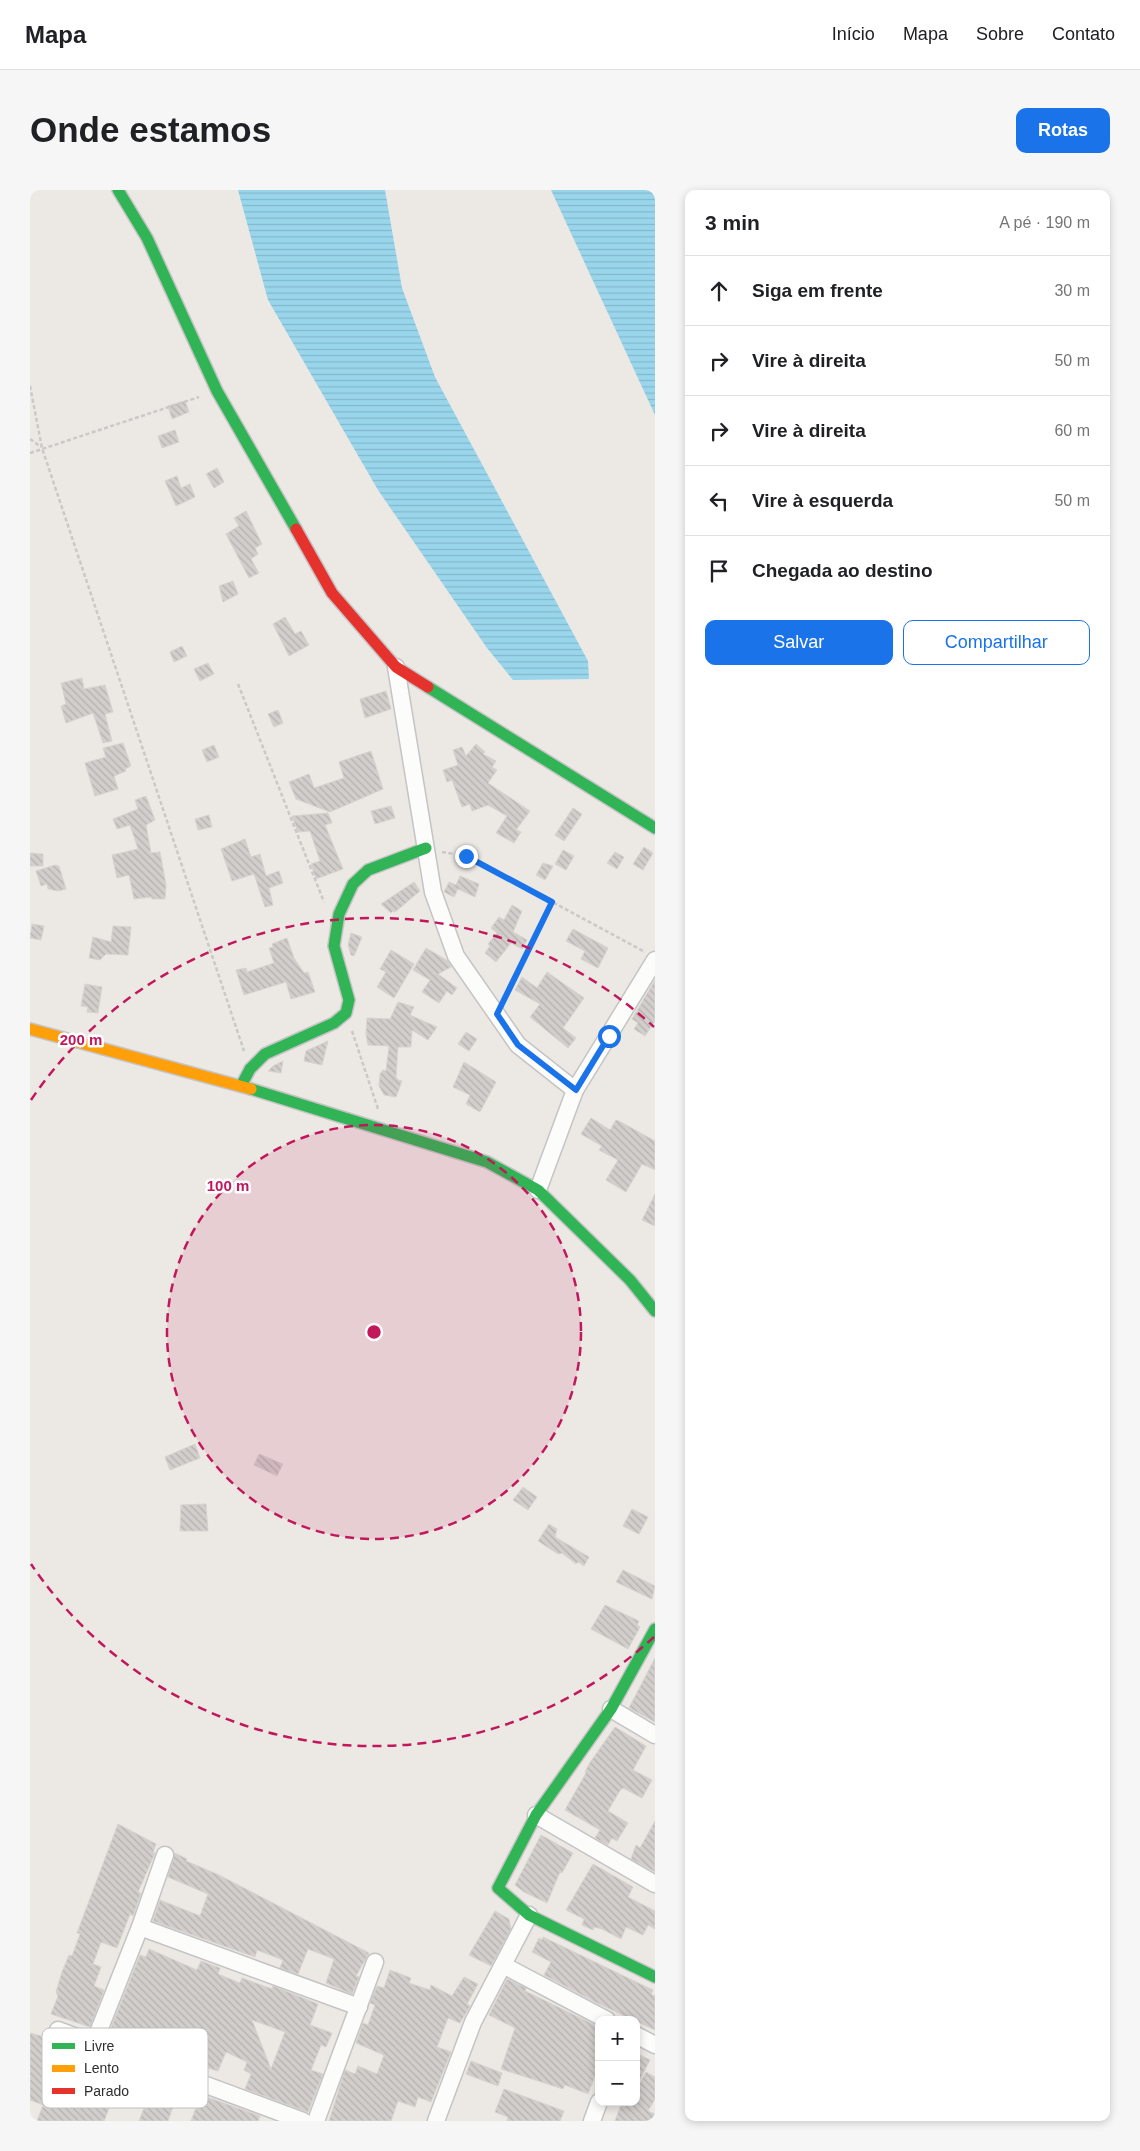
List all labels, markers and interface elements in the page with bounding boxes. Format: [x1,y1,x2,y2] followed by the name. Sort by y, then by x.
[25,21,86,48] text: Mapa
[832,24,875,44] text: Início
[903,24,948,44] text: Mapa
[976,24,1024,44] text: Sobre
[1052,24,1115,44] text: Contato
[1016,108,1110,153] button: Rotas
[30,110,271,149] text: Onde estamos
[705,211,760,234] text: 3 min
[999,214,1090,231] text: A pé · 190 m
[705,277,733,305] icon: ahead
[752,280,883,301] text: Siga em frente
[1054,282,1090,299] text: 30 m
[705,347,733,375] icon: right
[752,350,866,371] text: Vire à direita
[1054,352,1090,369] text: 50 m
[705,417,733,445] icon: right
[752,420,866,441] text: Vire à direita
[1054,422,1090,439] text: 60 m
[705,487,733,515] icon: left
[752,490,893,511] text: Vire à esquerda
[1054,492,1090,509] text: 50 m
[705,557,733,585] icon: arrive
[752,560,933,581] text: Chegada ao destino
[705,620,893,665] button: Salvar
[903,620,1090,665] button: Compartilhar
[455,845,478,868] route end
[598,1025,621,1048] route start
[60,1031,102,1048] text: 200 m
[207,1177,249,1194] text: 100 m
[365,1323,383,1341] centre of rings
[595,2016,640,2106] map controls
[595,2016,640,2061] button: +
[42,2028,208,2108] legend
[84,2038,115,2054] text: Livre
[84,2060,119,2076] text: Lento
[595,2061,640,2106] button: −
[84,2083,129,2099] text: Parado

